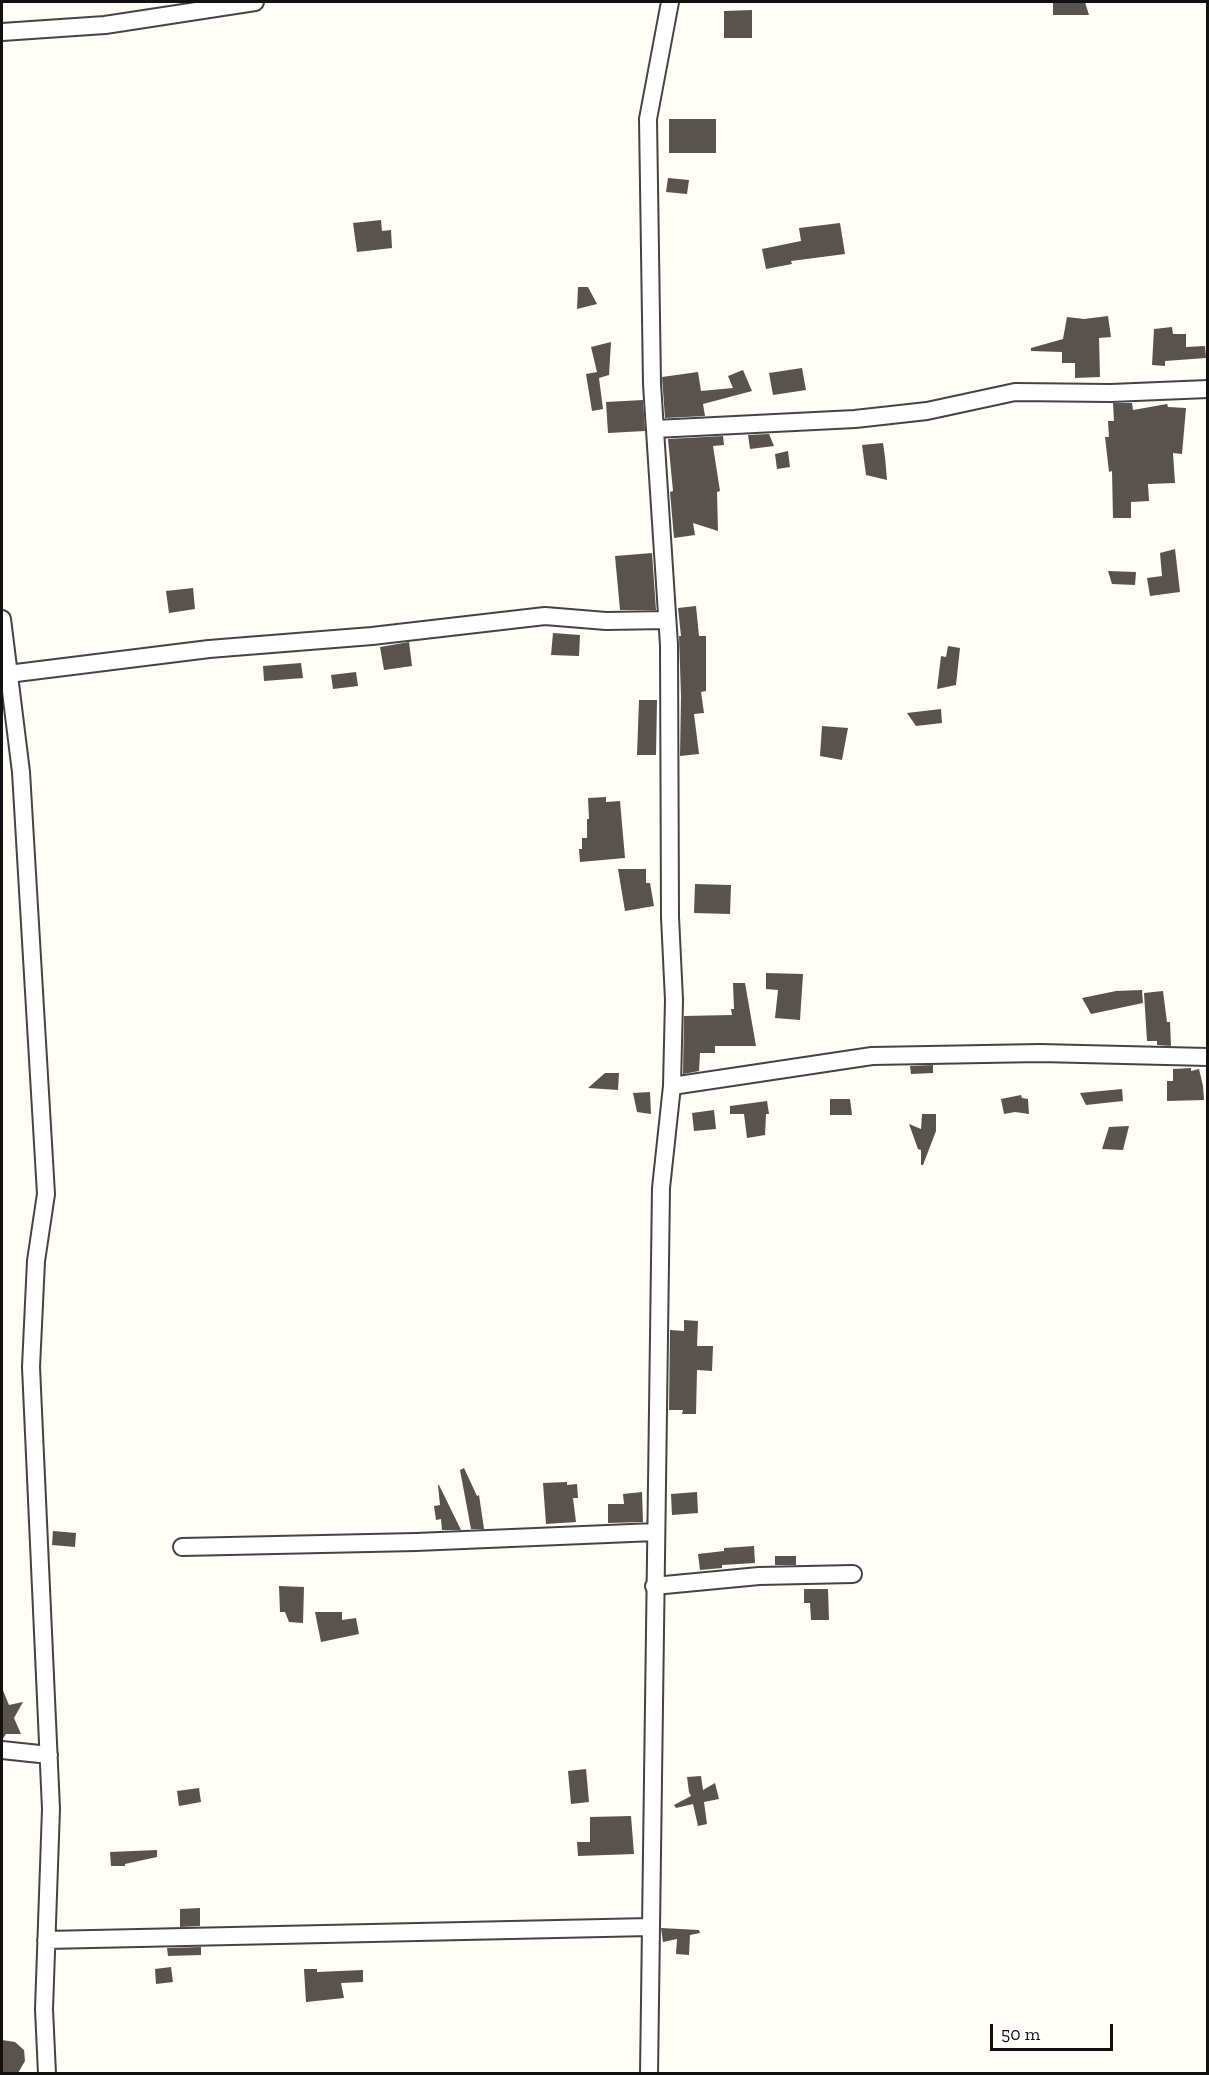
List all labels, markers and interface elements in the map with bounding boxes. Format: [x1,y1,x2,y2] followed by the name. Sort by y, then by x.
[993,2012,1116,2050] scale bar
[1001,2023,1040,2045] text: 50 m

